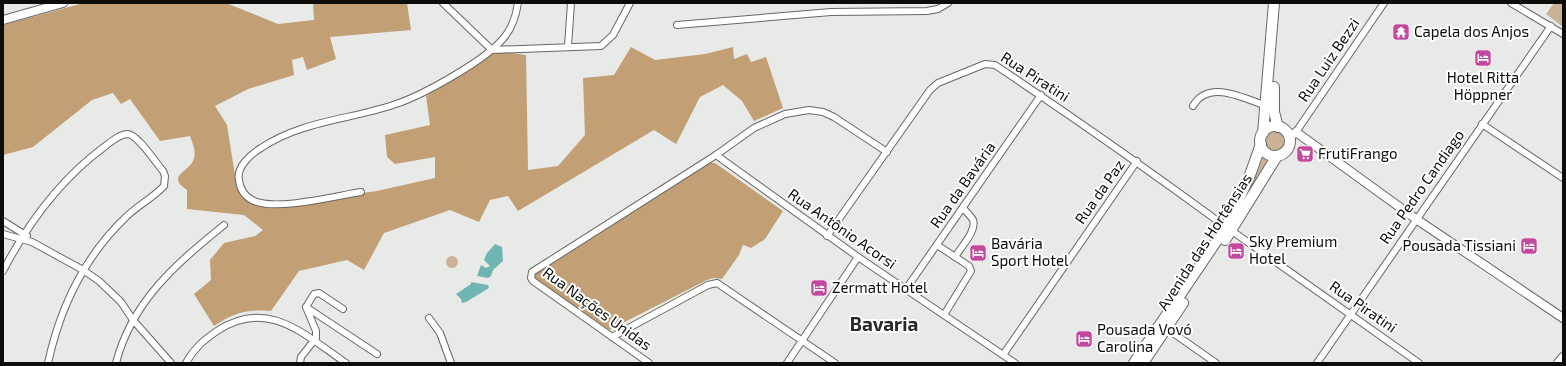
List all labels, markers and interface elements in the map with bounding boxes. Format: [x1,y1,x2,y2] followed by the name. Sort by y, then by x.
[1294,14,1363,105] street label: Rua Luiz Bezzi
[1391,22,1411,42] temple icon: Capela dos Anjos
[1414,22,1529,41] place label: Capela dos Anjos
[998,47,1073,105] street label: Rua Piratini
[1473,48,1493,68] hotel icon: Hotel Ritta Höppner
[1447,68,1519,103] place label: Hotel Ritta Höppner
[1375,126,1467,247] street label: Rua Pedro Candiago
[926,138,999,231] street label: Rua da Bavária
[1295,144,1315,164] supermarket icon: FrutiFrango
[1318,144,1397,162] place label: FrutiFrango
[1071,156,1128,227] street label: Rua da Paz
[1153,170,1255,313] street label: Avenida das Hortênsias
[785,184,900,272] street label: Rua Antônio Acorsi
[1249,232,1337,267] place label: Sky Premium Hotel
[991,234,1069,269] place label: Bavária Sport Hotel
[1402,236,1516,254] place label: Pousada Tissiani
[1519,236,1539,256] hotel icon: Pousada Tissiani
[1226,241,1246,261] hotel icon: Sky Premium Hotel
[968,243,988,263] hotel icon: Bavária Sport Hotel
[539,263,655,354] street label: Rua Nações Unidas
[1326,276,1401,336] street label: Rua Piratini
[809,278,829,298] hotel icon: Zermatt Hotel
[832,278,928,296] place label: Zermatt Hotel
[850,312,918,335] district label: Bavaria
[1097,320,1192,355] place label: Pousada Vovó Carolina
[1074,329,1094,349] hotel icon: Pousada Vovó Carolina

